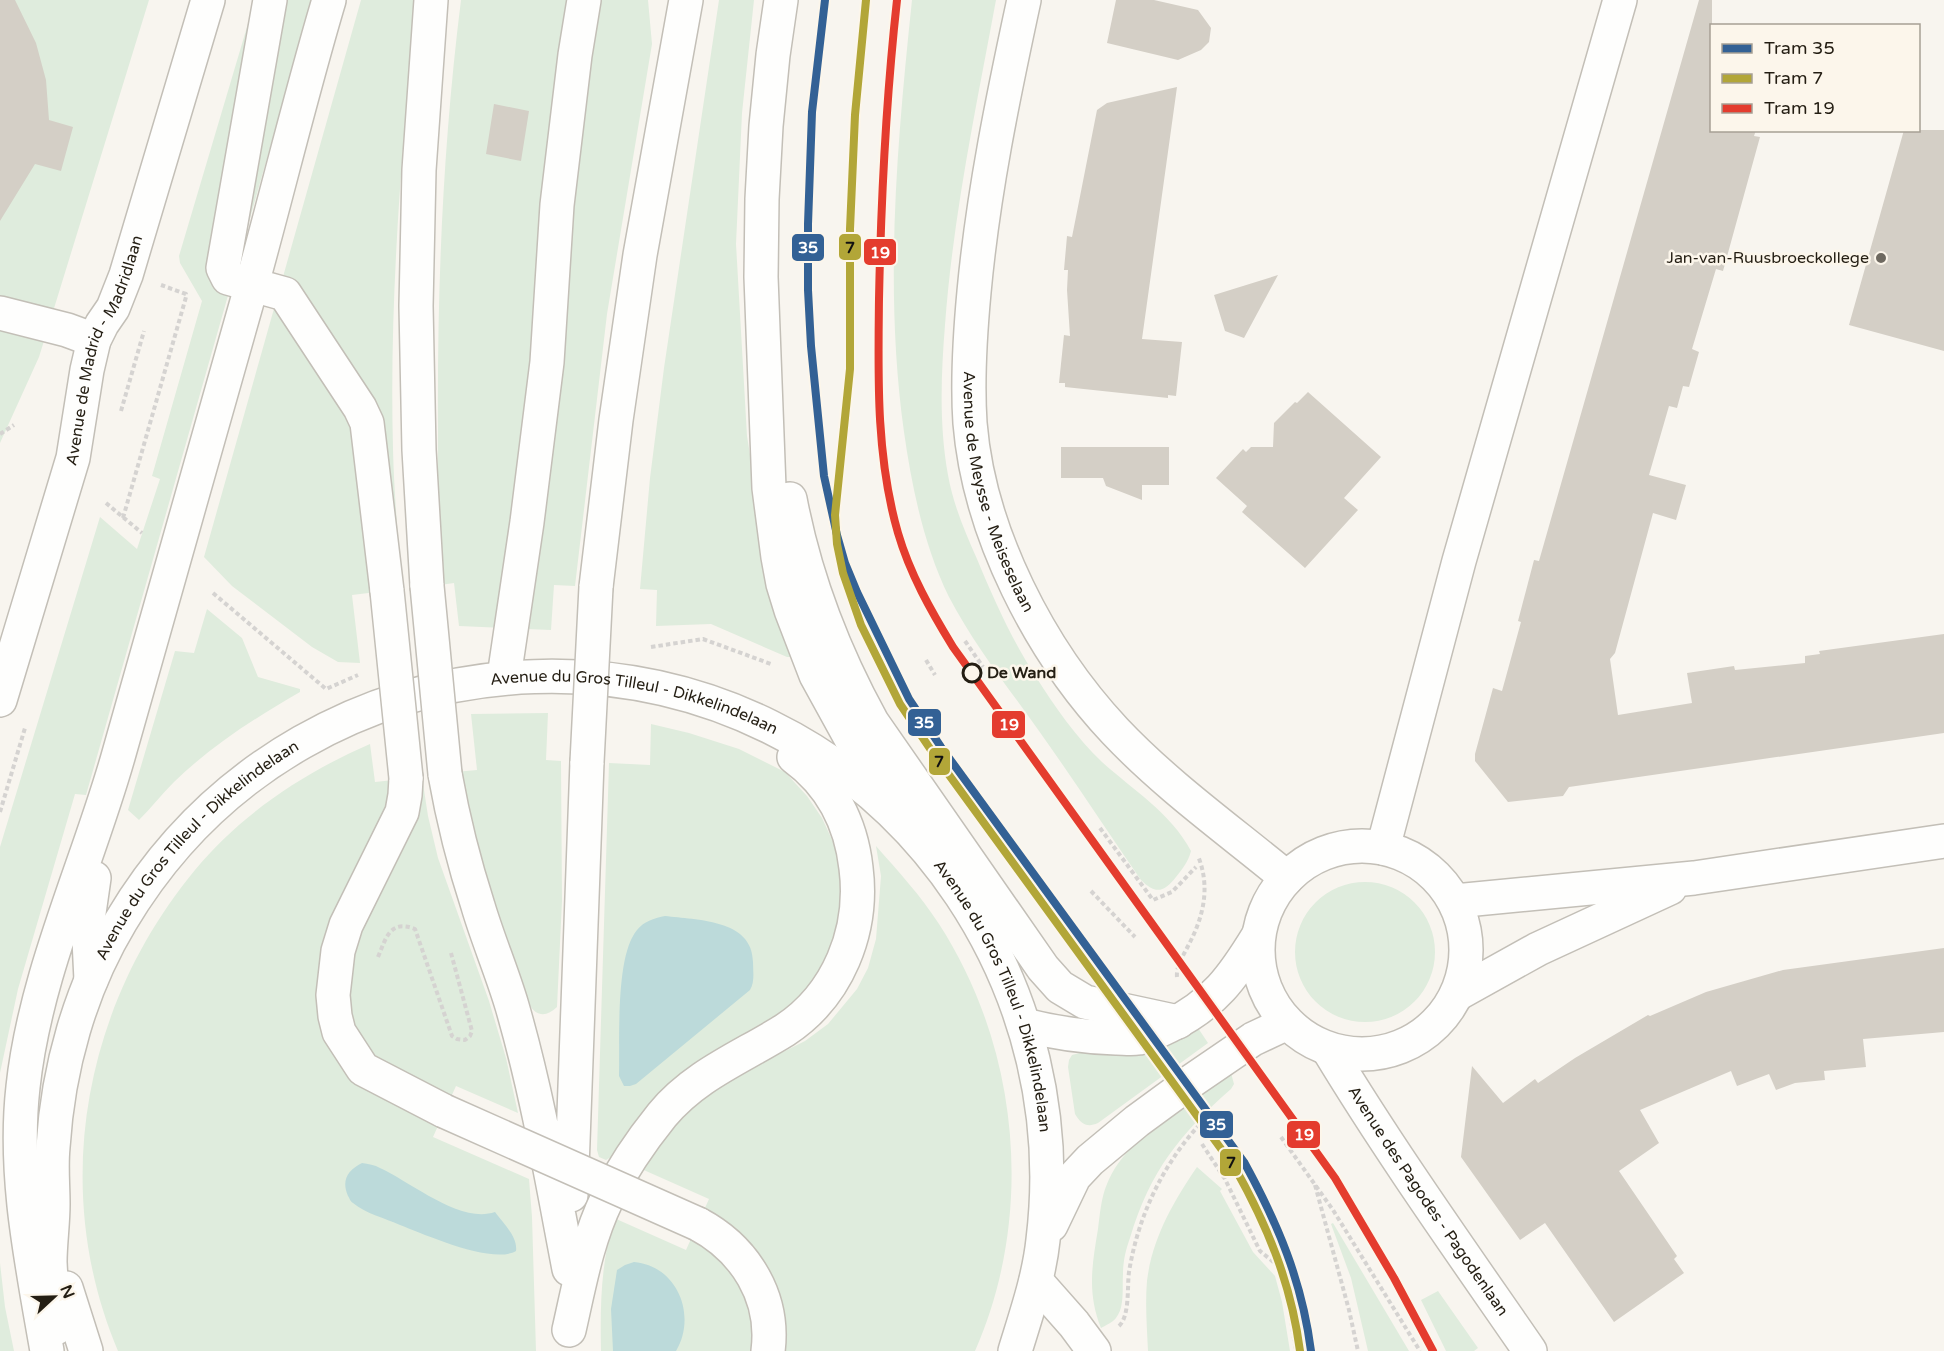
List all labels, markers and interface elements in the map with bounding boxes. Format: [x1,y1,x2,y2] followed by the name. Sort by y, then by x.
[1710,24,1920,132] legend
[1764,37,1835,59] text: Tram 35
[1764,67,1823,89] text: Tram 7
[1764,97,1835,119] text: Tram 19
[61,233,147,468] street label: Avenue de Madrid - Madridlaan
[791,233,825,262] line badge: 35
[838,233,862,261] line badge: 7
[798,238,818,258] text: 35
[845,238,855,258] text: 7
[863,238,897,266] line badge: 19
[870,243,890,263] text: 19
[1666,248,1869,268] place label: Jan-van-Ruusbroeckollege
[1874,251,1888,265] marker: Jan-van-Ruusbroeckollege
[959,371,1038,616] street label: Avenue de Meysse - Meiseselaan
[962,663,982,683] marker: De Wand
[987,663,1056,683] place label: De Wand
[489,666,781,739] street label: Avenue du Gros Tilleul - Dikkelindelaan
[907,708,942,737] line badge: 35
[991,710,1026,739] line badge: 19
[914,713,934,733] text: 35
[999,715,1019,735] text: 19
[92,736,303,963] street label: Avenue du Gros Tilleul - Dikkelindelaan
[928,747,951,776] line badge: 7
[934,752,944,772] text: 7
[929,856,1055,1133] street label: Avenue du Gros Tilleul - Dikkelindelaan
[1343,1082,1513,1320] street label: Avenue des Pagodes - Pagodenlaan
[1199,1110,1234,1139] line badge: 35
[1206,1115,1226,1135] text: 35
[1286,1120,1321,1149] line badge: 19
[1294,1125,1314,1145] text: 19
[1219,1148,1242,1177] line badge: 7
[1226,1153,1236,1173] text: 7
[24,1267,84,1327] north arrow
[55,1282,79,1301] text: N

